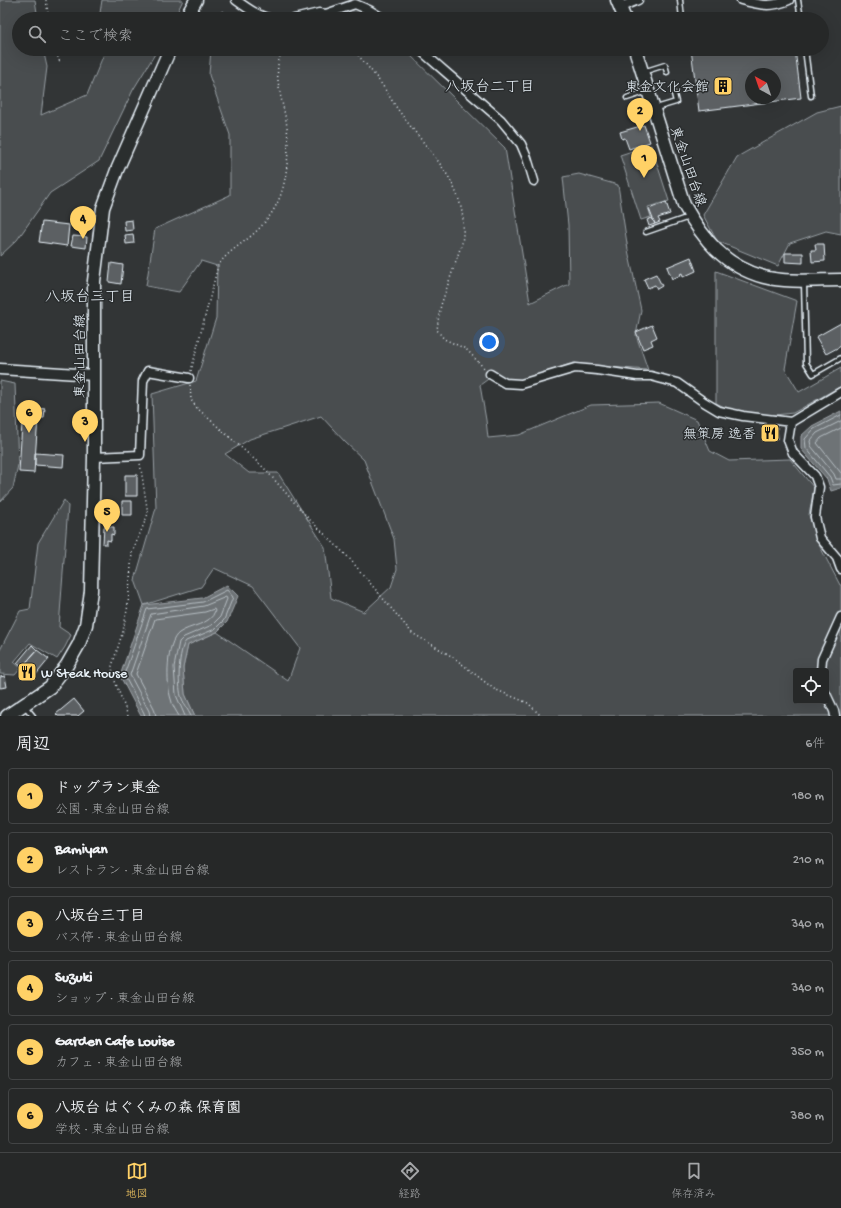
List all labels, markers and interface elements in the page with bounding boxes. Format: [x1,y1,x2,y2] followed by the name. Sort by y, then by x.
[12,12,829,56] search box
[26,23,48,45] icon: search
[58,28,133,46] text: ここで検索
[745,68,781,104] north arrow
[712,75,734,97] building icon: 東金文化会館
[445,78,535,97] district label: 八坂台二丁目
[625,80,709,97] place label: 東金文化会館
[627,98,653,131] pin: 2
[665,124,708,209] street label: 東金山田台線
[631,145,657,178] pin: 1
[70,206,96,239] pin: 4
[45,288,135,307] district label: 八坂台三丁目
[73,314,90,398] street label: 東金山田台線
[479,332,499,352] your location
[16,400,42,433] pin: 6
[72,409,98,442] pin: 3
[759,422,781,444] restaurant icon: 無策房 逸香
[683,427,756,444] place label: 無策房 逸香
[94,499,120,532] pin: 5
[16,661,38,683] restaurant icon: W Steak House
[41,666,128,683] place label: W Steak House
[793,668,829,704] map controls
[793,668,829,704] button: locate
[16,736,50,756] text: 周辺
[805,737,825,752] text: 6件
[55,780,160,798] text: ドッグラン東金
[27,789,33,804] text: 1
[792,789,824,804] text: 180 m
[55,803,169,818] text: 公園 · 東金山田台線
[55,841,108,859] text: Bamiyan
[27,853,33,868] text: 2
[793,853,824,868] text: 210 m
[55,864,209,879] text: レストラン · 東金山田台線
[55,908,145,926] text: 八坂台三丁目
[27,917,33,932] text: 3
[791,917,824,932] text: 340 m
[55,931,182,946] text: バス停 · 東金山田台線
[55,969,93,987] text: Suzuki
[27,981,33,996] text: 4
[791,981,824,996] text: 340 m
[55,992,195,1007] text: ショップ · 東金山田台線
[55,1033,175,1051] text: Garden Cafe Louise
[27,1045,33,1060] text: 5
[791,1045,824,1060] text: 350 m
[55,1056,182,1071] text: カフェ · 東金山田台線
[55,1100,241,1118] text: 八坂台 はぐくみの森 保育園
[27,1109,33,1124] text: 6
[790,1109,824,1124] text: 380 m
[55,1123,169,1138] text: 学校 · 東金山田台線
[126,1160,148,1201] tab: 地図
[399,1160,421,1201] tab: 経路
[672,1160,716,1201] tab: 保存済み

